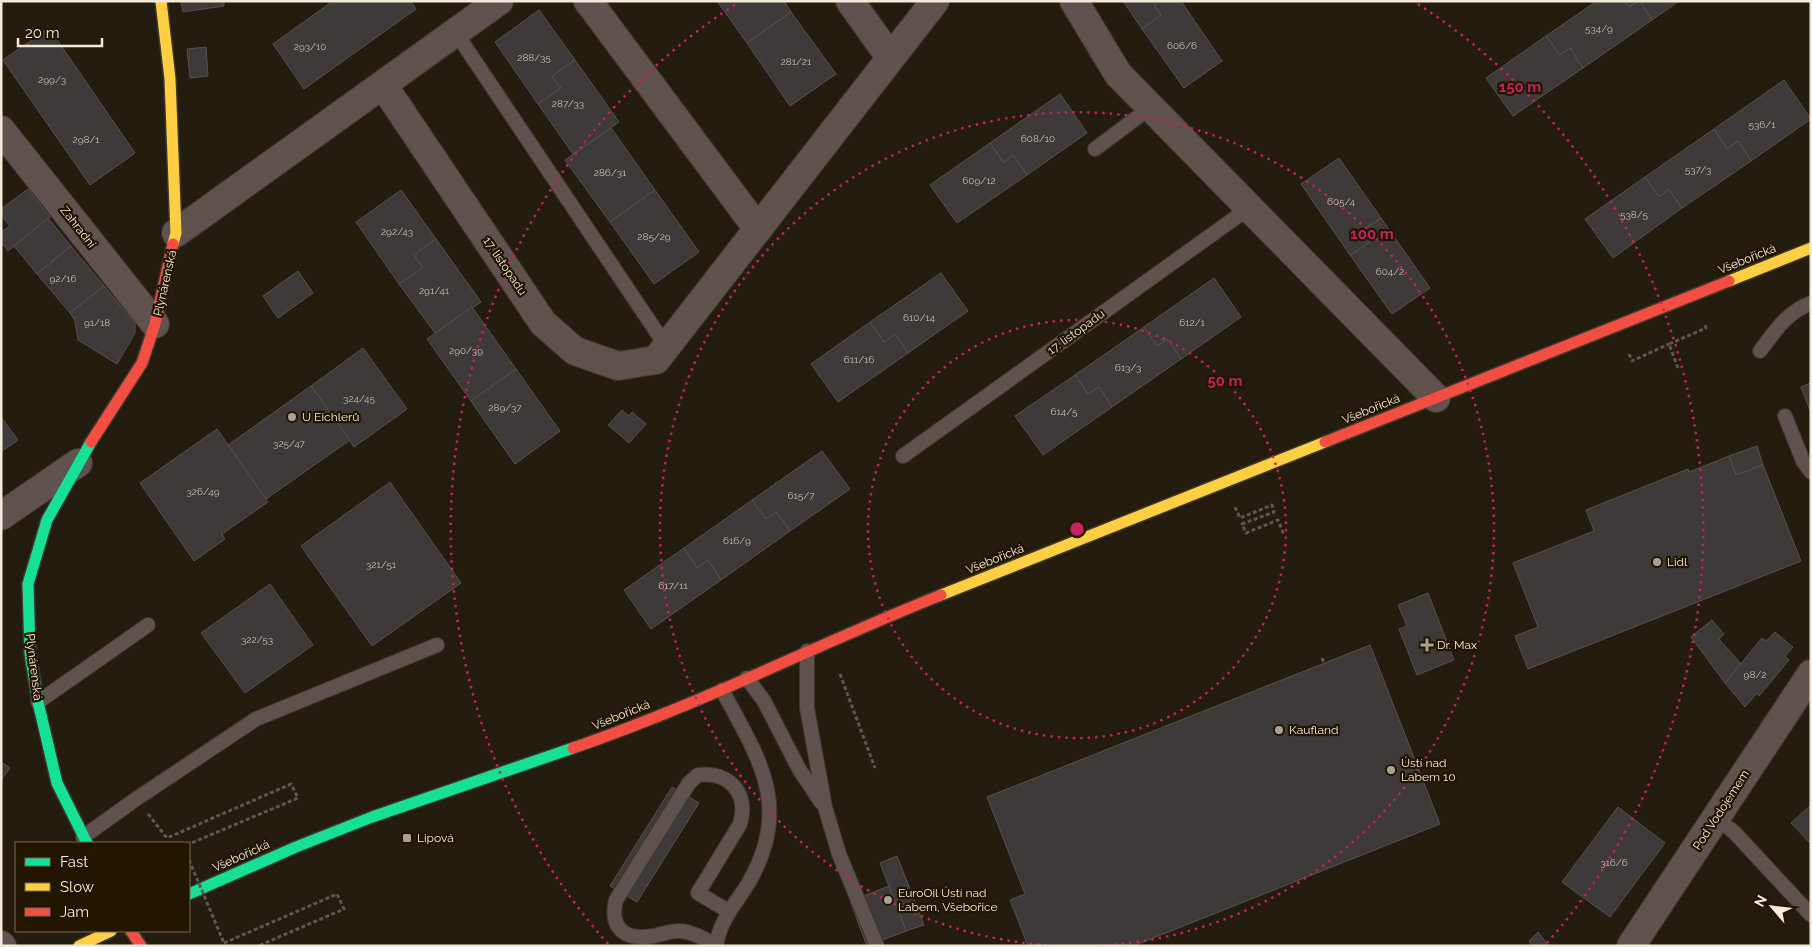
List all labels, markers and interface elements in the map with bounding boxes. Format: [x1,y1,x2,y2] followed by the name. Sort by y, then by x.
[18,15,101,47] scale bar
[1585,23,1613,34] house number: 534/9
[25,24,60,42] text: 20 m
[1167,40,1197,51] house number: 606/6
[294,41,326,52] house number: 293/10
[517,52,551,63] house number: 288/35
[781,56,812,67] house number: 281/21
[38,74,66,85] house number: 299/3
[1499,78,1541,96] text: 150 m
[552,98,584,109] house number: 287/33
[1749,119,1776,130] house number: 536/1
[1021,133,1055,144] house number: 608/10
[72,134,100,145] house number: 298/1
[1685,164,1711,175] house number: 537/3
[594,167,627,178] house number: 286/31
[962,175,996,186] house number: 609/12
[1327,196,1356,207] house number: 605/4
[57,203,99,251] street label: Zahradní
[1620,209,1648,220] house number: 538/5
[1350,225,1394,243] text: 100 m
[381,226,413,237] house number: 292/43
[637,231,671,242] house number: 285/29
[480,234,530,298] street label: 17. listopadu
[1716,241,1778,277] street label: Všebořická
[151,249,179,317] street label: Plynárenská
[1376,266,1404,277] house number: 604/2
[49,273,77,284] house number: 92/16
[419,285,450,296] house number: 291/41
[1045,307,1107,357] street label: 17. listopadu
[903,312,936,323] house number: 610/14
[84,317,110,328] house number: 91/18
[1179,317,1206,328] house number: 612/1
[449,345,483,356] house number: 290/39
[844,354,874,365] house number: 611/16
[1115,362,1141,373] house number: 613/3
[1207,372,1243,390] text: 50 m
[1340,391,1402,427] street label: Všebořická
[343,393,376,404] house number: 324/45
[488,402,522,413] house number: 289/37
[1051,406,1078,417] house number: 614/5
[302,410,359,424] place label: U Eichlerů
[286,411,298,423] marker: U Eichlerů
[273,438,306,449] house number: 325/47
[186,486,220,497] house number: 326/49
[787,490,815,501] house number: 615/7
[1068,520,1086,538] centre of rings
[723,535,751,546] house number: 616/9
[964,541,1026,577] street label: Všebořická
[1667,555,1688,569] place label: Lidl
[1651,556,1663,568] marker: Lidl
[366,559,397,570] house number: 321/51
[658,580,688,591] house number: 617/11
[23,633,45,701] street label: Plynárenská
[241,634,273,645] house number: 322/53
[1437,638,1477,652] place label: Dr. Max
[1421,639,1433,651] marker: Dr. Max
[1744,669,1766,680] house number: 98/2
[590,697,652,733] street label: Všebořická
[1289,723,1338,737] place label: Kaufland
[1273,724,1285,736] marker: Kaufland
[1401,756,1456,784] place label: Ústí nad Labem 10
[1385,764,1397,776] marker: Ústí nad Labem 10
[1690,767,1752,853] street label: Pod Vodojemem
[417,831,454,845] place label: Lipová
[401,832,413,844] marker: Lipová
[210,837,272,875] street label: Všebořická
[15,842,190,932] legend
[60,853,88,871] text: Fast
[1600,857,1628,868] house number: 316/6
[60,878,94,896] text: Slow
[1747,882,1797,932] north arrow
[898,886,998,914] place label: EuroOil Ústí nad Labem, Všebořice
[1751,892,1770,909] text: N
[882,894,894,906] marker: EuroOil Ústí nad Labem, Všebořice
[60,903,89,921] text: Jam

